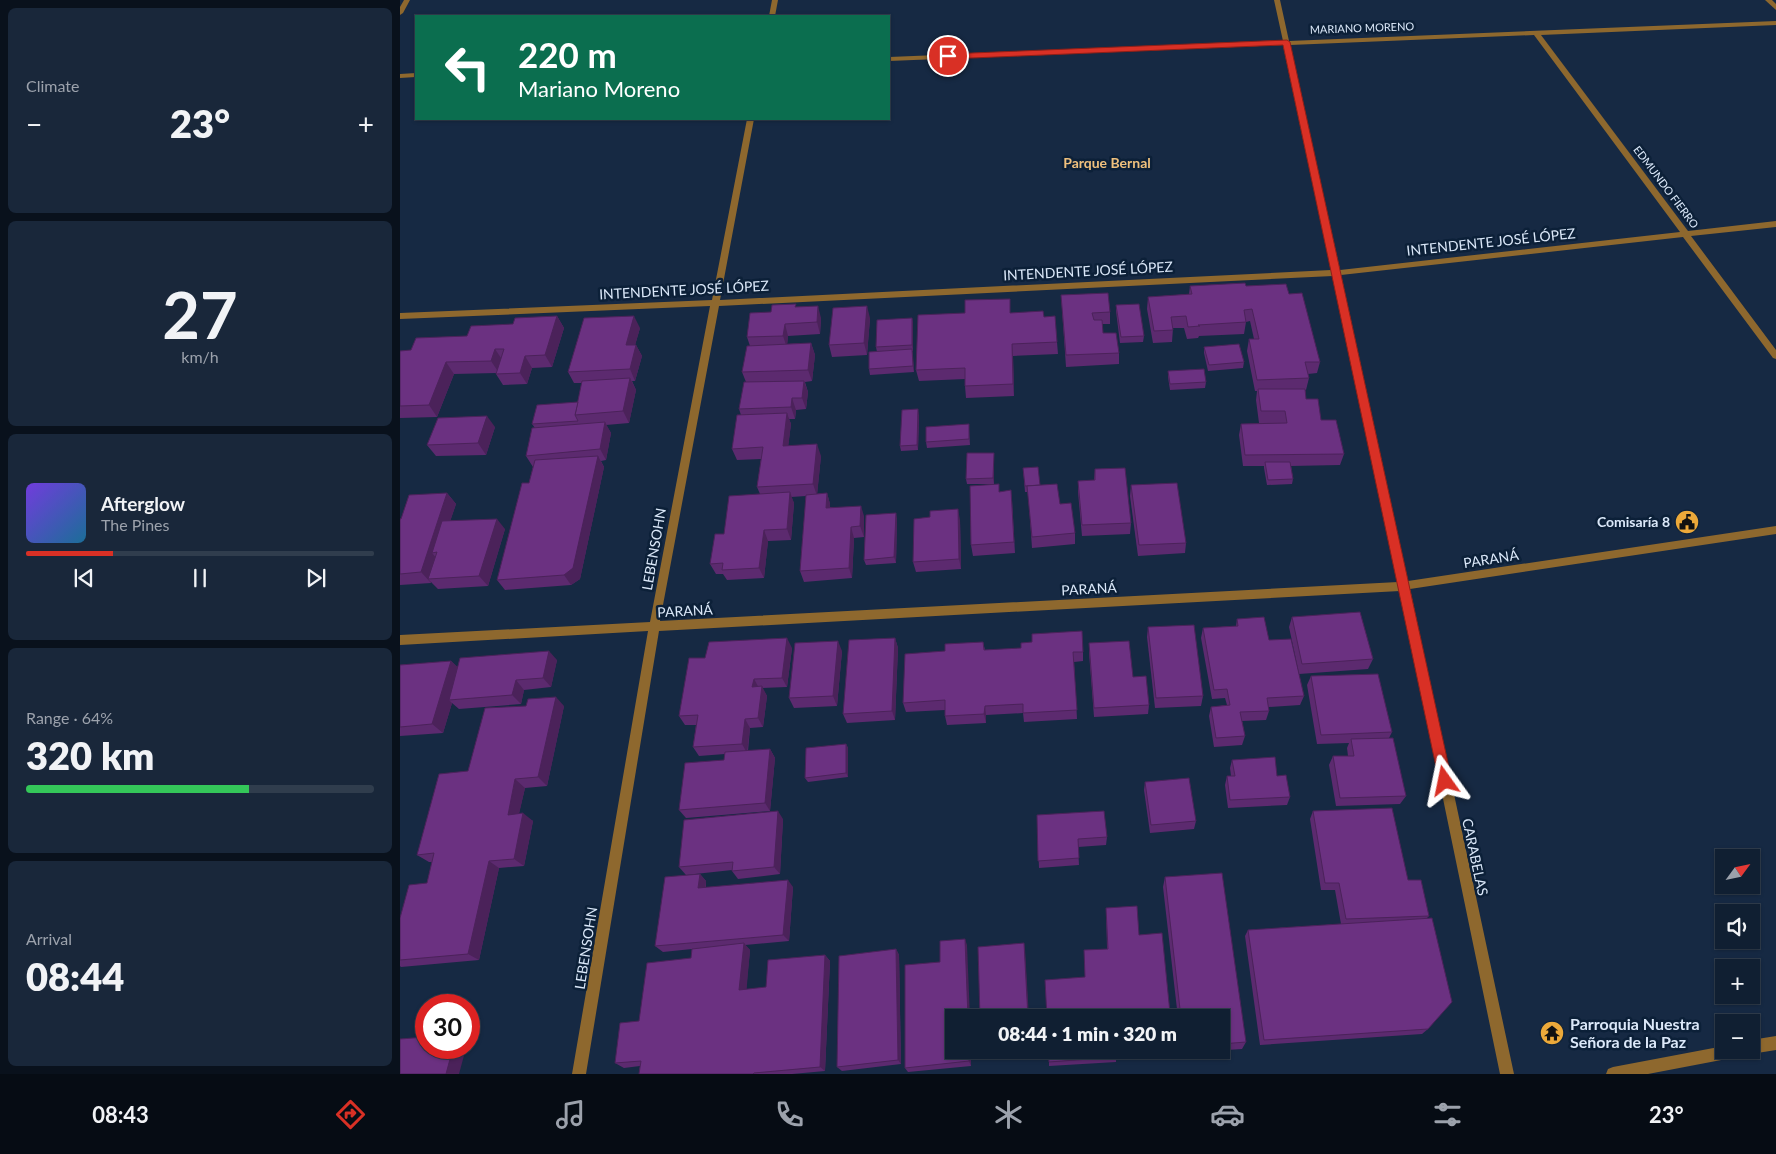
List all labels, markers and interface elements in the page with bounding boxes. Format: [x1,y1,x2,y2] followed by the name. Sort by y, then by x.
[1309,19,1415,36] street label: MARIANO MORENO
[518,33,617,75] text: 220 m
[435,35,500,100] icon: left
[927,35,969,77] pin
[934,42,962,70] icon: arrive
[518,75,680,102] text: Mariano Moreno
[26,76,79,95] text: Climate
[170,100,230,146] text: 23°
[26,107,42,141] text: −
[358,107,374,141] text: +
[1631,143,1702,231] street label: EDMUNDO FIERRO
[1063,154,1151,171] district label: Parque Bernal
[1406,224,1576,259] street label: INTENDENTE JOSÉ LÓPEZ
[1003,258,1173,283] street label: INTENDENTE JOSÉ LÓPEZ
[162,275,238,353] text: 27
[599,277,769,302] street label: INTENDENTE JOSÉ LÓPEZ
[181,347,219,366] text: km/h
[101,492,185,515] text: Afterglow
[638,506,669,591] street label: LEBENSOHN
[1674,509,1700,535] public building icon: Comisaría 8
[1597,513,1670,530] place label: Comisaría 8
[101,515,170,534] text: The Pines
[1462,546,1520,571] street label: PARANÁ
[70,564,98,592] icon: previous
[186,564,214,592] icon: pause
[302,564,330,592] icon: next
[1061,579,1118,598] street label: PARANÁ
[657,601,714,620] street label: PARANÁ
[26,708,113,727] text: Range · 64%
[26,732,154,778] text: 320 km
[1418,754,1470,806] position arrow
[1459,817,1492,897] street label: CARABELAS
[1715,849,1760,894] north arrow
[1715,849,1760,1059] map controls
[1715,904,1760,949] button: sound
[571,905,600,990] street label: LEBENSOHN
[26,929,72,948] text: Arrival
[26,953,124,999] text: 08:44
[1715,959,1760,1004] button: +
[415,994,480,1059] speed limit sign: 30
[1570,1014,1700,1051] place label: Parroquia Nuestra Señora de la Paz
[1715,1014,1760,1059] button: −
[1539,1020,1565,1046] temple icon: Parroquia Nuestra Señora de la Paz
[998,1022,1177,1045] text: 08:44 · 1 min · 320 m
[333,1097,368,1132] icon: directions
[553,1097,588,1132] icon: music
[772,1097,807,1132] icon: phone
[991,1097,1026,1132] icon: climate
[1210,1097,1245,1132] icon: car
[1430,1097,1465,1132] icon: filters
[92,1101,149,1128] text: 08:43
[1649,1101,1684,1128] text: 23°

